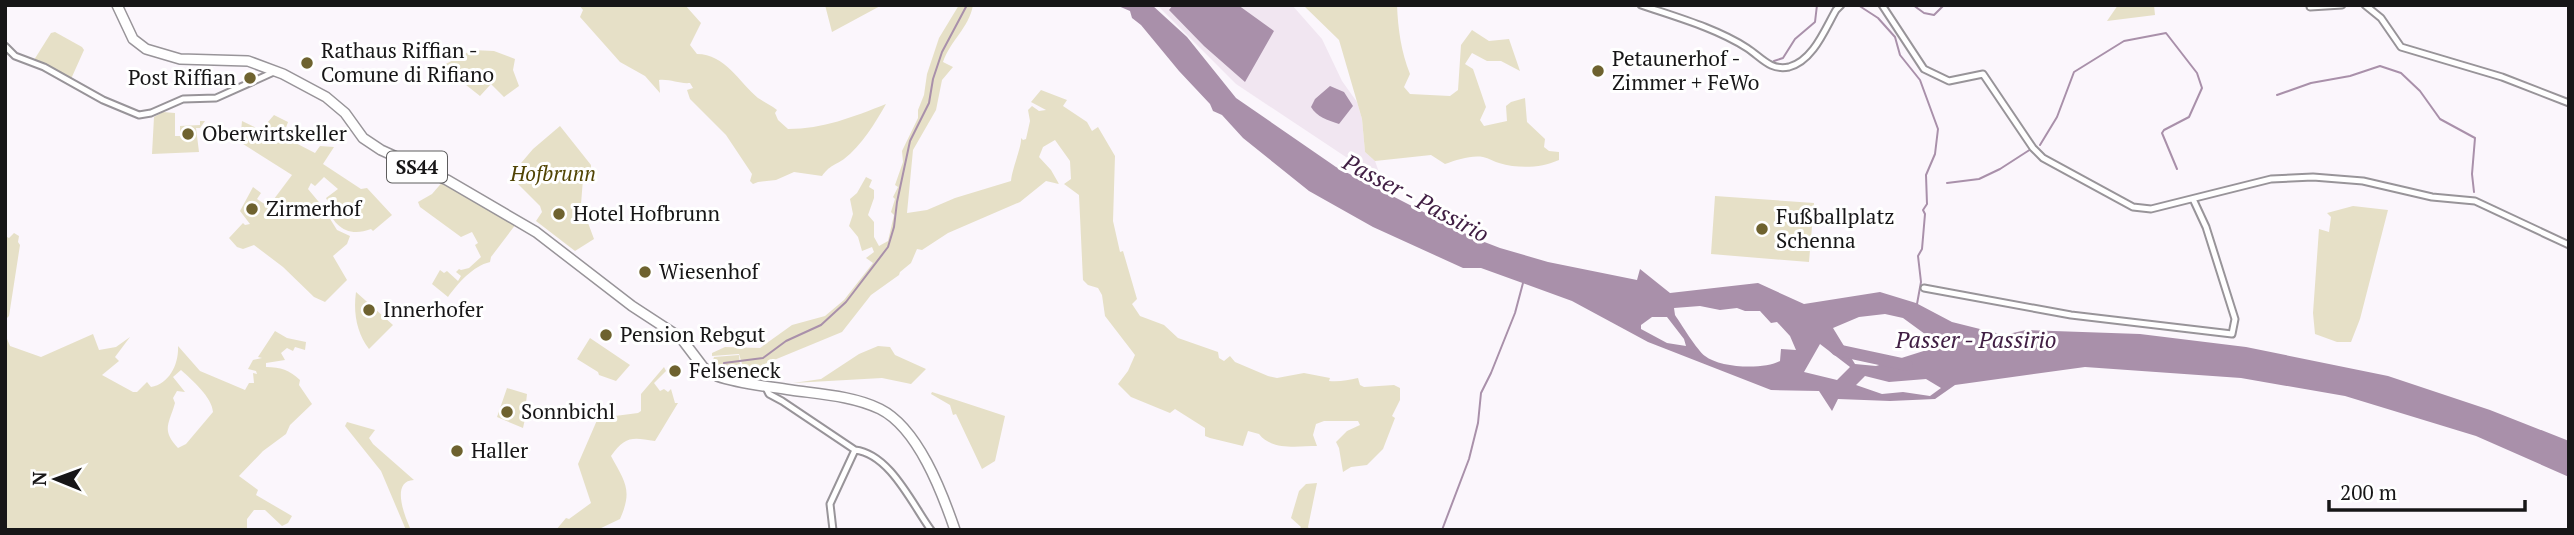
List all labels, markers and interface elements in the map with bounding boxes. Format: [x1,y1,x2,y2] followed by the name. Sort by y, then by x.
[321,36,494,88] place label: Rathaus Riffian - Comune di Rifiano
[1612,44,1759,96] place label: Petaunerhof - Zimmer + FeWo
[299,55,315,71] marker: Rathaus Riffian - Comune di Rifiano
[128,63,237,91] place label: Post Riffian
[1590,63,1606,79] marker: Petaunerhof - Zimmer + FeWo
[242,70,258,86] marker: Post Riffian
[202,119,347,147] place label: Oberwirtskeller
[180,126,196,142] marker: Oberwirtskeller
[1337,146,1495,249] water label: Passer - Passirio
[387,152,447,182] road number: SS44
[509,159,596,187] park label: Hofbrunn
[266,194,363,222] place label: Zirmerhof
[573,199,721,227] place label: Hotel Hofbrunn
[244,201,260,217] marker: Zirmerhof
[1776,202,1894,254] place label: Fußballplatz Schenna
[551,206,567,222] marker: Hotel Hofbrunn
[1754,221,1770,237] marker: Fußballplatz Schenna
[659,257,761,285] place label: Wiesenhof
[637,264,653,280] marker: Wiesenhof
[383,295,483,323] place label: Innerhofer
[361,302,377,318] marker: Innerhofer
[620,320,766,348] place label: Pension Rebgut
[1894,324,2057,355] water label: Passer - Passirio
[598,327,614,343] marker: Pension Rebgut
[689,356,781,384] place label: Felseneck
[667,363,683,379] marker: Felseneck
[521,397,615,425] place label: Sonnbichl
[499,404,515,420] marker: Sonnbichl
[471,436,528,464] place label: Haller
[449,443,465,459] marker: Haller
[21,444,91,514] north arrow
[2329,468,2525,512] scale bar
[26,471,51,486] text: N
[2340,478,2397,506] text: 200 m

